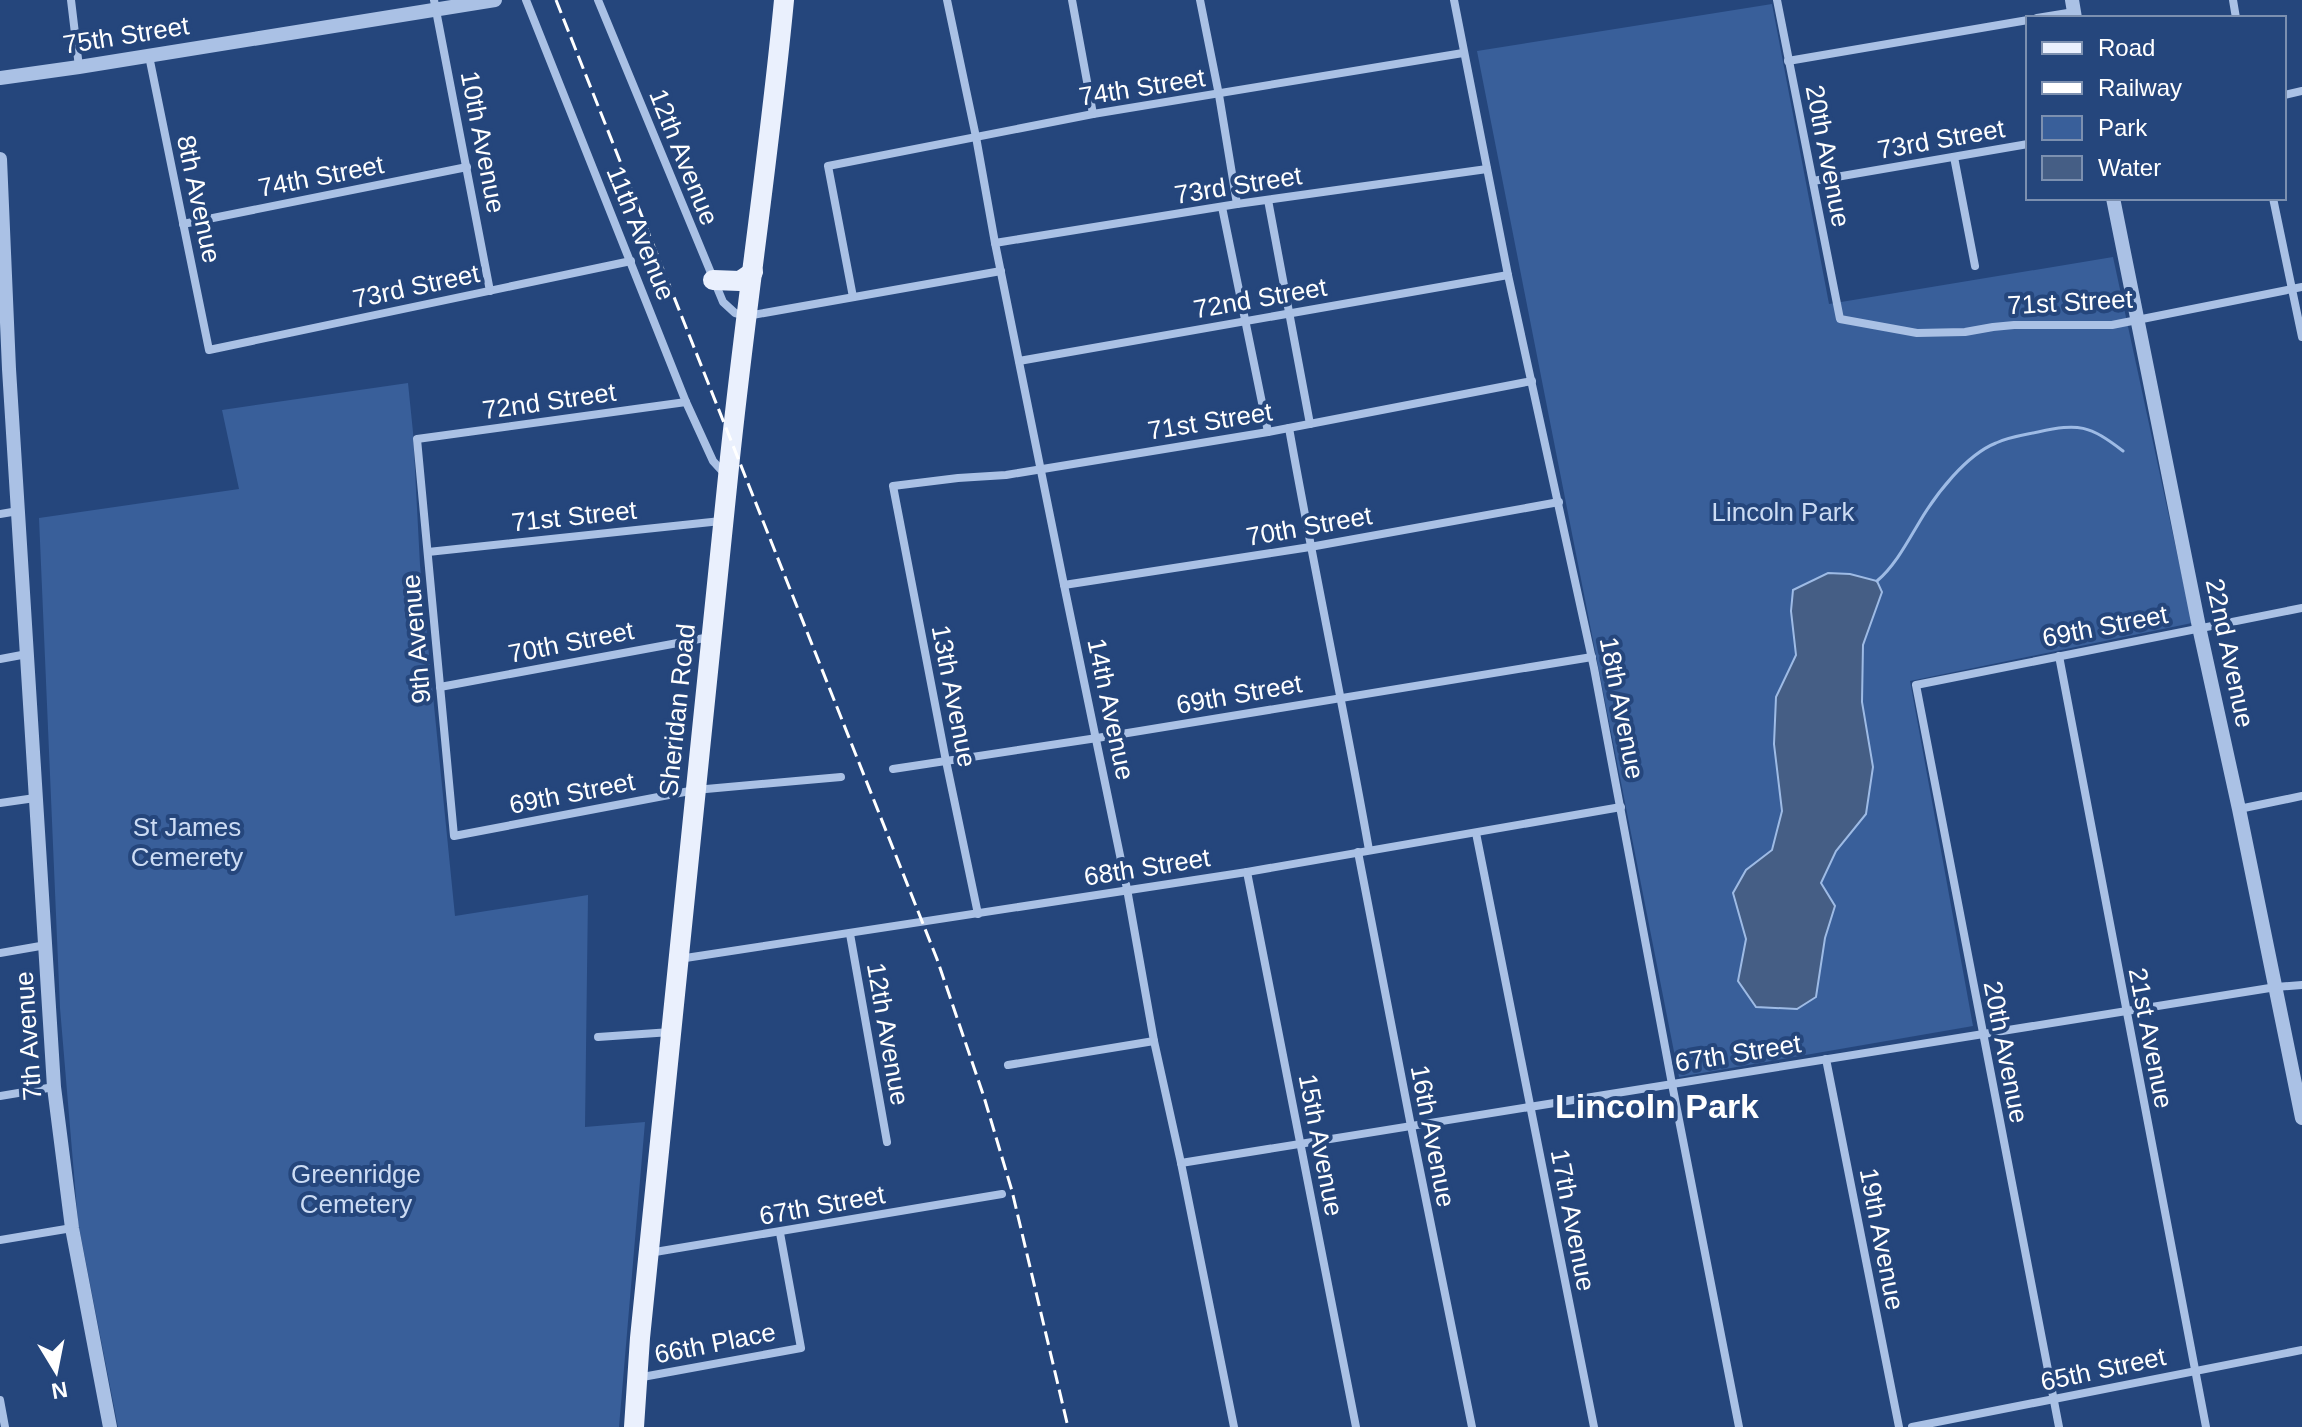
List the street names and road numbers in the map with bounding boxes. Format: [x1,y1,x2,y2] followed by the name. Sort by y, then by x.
[61,10,192,60] street label: 75th Street
[1077,62,1208,112] street label: 74th Street
[455,68,511,216] street label: 10th Avenue
[1800,82,1856,230] street label: 20th Avenue
[643,85,725,229] street label: 12th Avenue
[1875,113,2008,165] street label: 73rd Street
[171,132,227,266] street label: 8th Avenue
[256,149,387,203] street label: 74th Street
[1172,160,1305,210] street label: 73rd Street
[600,161,682,305] street label: 11th Avenue
[350,258,483,314] street label: 73rd Street
[1191,271,1330,324] street label: 72nd Street
[2006,284,2134,320] street label: 71st Street
[480,377,618,425] street label: 72nd Street
[1146,396,1275,446] street label: 71st Street
[510,494,639,537] street label: 71st Street
[1244,500,1375,552] street label: 70th Street
[395,573,437,705] street label: 9th Avenue
[2200,576,2260,730] street label: 22nd Avenue
[2040,599,2171,653] street label: 69th Street
[506,615,637,669] street label: 70th Street
[653,622,701,798] street label: Sheridan Road
[926,622,982,770] street label: 13th Avenue
[1594,634,1650,782] street label: 18th Avenue
[1081,635,1141,783] street label: 14th Avenue
[1174,668,1305,720] street label: 69th Street
[507,766,638,820] street label: 69th Street
[1082,842,1213,892] street label: 68th Street
[861,960,915,1108] street label: 12th Avenue
[2123,965,2179,1111] street label: 21st Avenue
[9,970,47,1102] street label: 7th Avenue
[1978,978,2034,1126] street label: 20th Avenue
[1673,1028,1804,1078] street label: 67th Street
[1405,1062,1461,1210] street label: 16th Avenue
[1293,1071,1349,1219] street label: 15th Avenue
[1545,1146,1601,1294] street label: 17th Avenue
[1854,1165,1910,1313] street label: 19th Avenue
[757,1179,888,1231] street label: 67th Street
[652,1317,778,1369] street label: 66th Place
[2038,1341,2169,1397] street label: 65th Street

